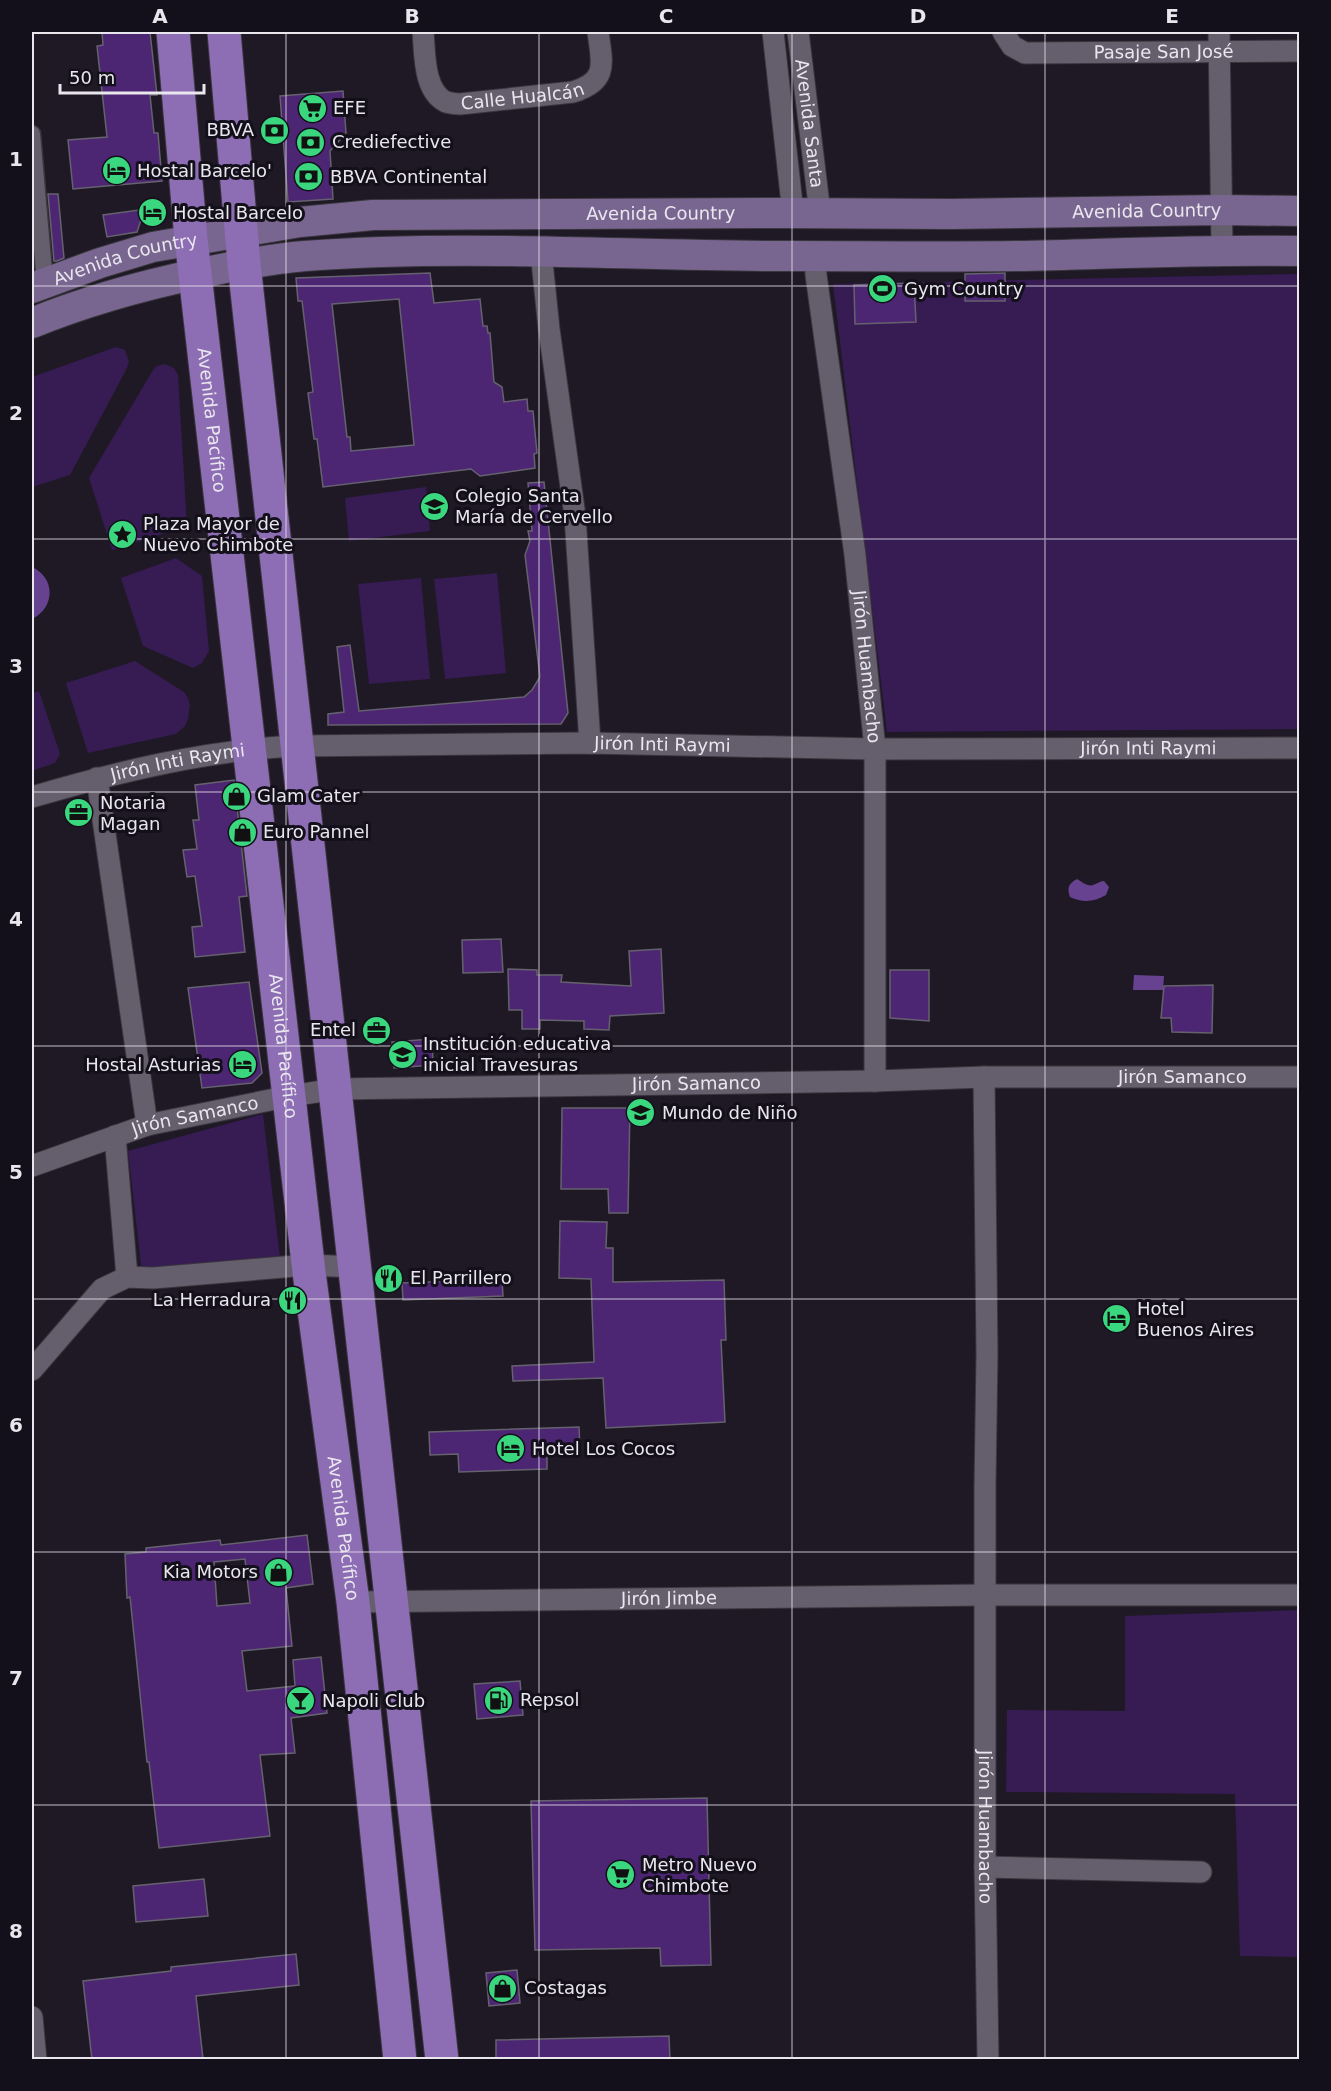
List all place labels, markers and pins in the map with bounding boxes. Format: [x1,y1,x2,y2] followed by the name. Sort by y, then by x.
[296,92,328,124] supermarket icon: EFE
[333,97,366,118] place label: EFE
[259,114,291,146] bank icon: BBVA
[206,119,255,140] place label: BBVA
[295,126,327,158] bank icon: Crediefective
[332,131,451,152] place label: Crediefective
[100,155,132,187] hotel icon: Hostal Barcelo'
[137,160,272,181] place label: Hostal Barcelo'
[293,161,325,193] bank icon: BBVA Continental
[330,166,487,187] place label: BBVA Continental
[136,197,168,229] hotel icon: Hostal Barcelo
[173,202,303,223] place label: Hostal Barcelo
[867,273,899,305] sports icon: Gym Country
[904,278,1024,299] place label: Gym Country
[455,485,613,527] place label: Colegio Santa María de Cervello
[418,490,450,522] school or university icon: Colegio Santa María de Cervello
[143,513,293,555] place label: Plaza Mayor de Nuevo Chimbote
[106,518,138,550] place icon: Plaza Mayor de Nuevo Chimbote
[220,780,252,812] shop icon: Glam Cater
[257,785,360,806] place label: Glam Cater
[100,792,166,834] place label: Notaria Magan
[63,797,95,829] office icon: Notaria Magan
[226,816,258,848] shop icon: Euro Pannel
[263,821,370,842] place label: Euro Pannel
[361,1014,393,1046] office icon: Entel
[310,1019,356,1040] place label: Entel
[423,1033,611,1075] place label: Institución educativa inicial Travesuras
[386,1038,418,1070] school or university icon: Institución educativa inicial Travesuras
[226,1049,258,1081] hotel icon: Hostal Asturias
[85,1054,221,1075] place label: Hostal Asturias
[625,1097,657,1129] school or university icon: Mundo de Niño
[662,1102,798,1123] place label: Mundo de Niño
[373,1262,405,1294] restaurant icon: El Parrillero
[410,1267,512,1288] place label: El Parrillero
[276,1284,308,1316] restaurant icon: La Herradura
[153,1289,271,1310] place label: La Herradura
[1137,1298,1254,1340] place label: Hotel Buenos Aires
[1100,1303,1132,1335] hotel icon: Hotel Buenos Aires
[495,1433,527,1465] hotel icon: Hotel Los Cocos
[532,1438,675,1459] place label: Hotel Los Cocos
[263,1556,295,1588] shop icon: Kia Motors
[163,1561,258,1582] place label: Kia Motors
[483,1684,515,1716] fuel station icon: Repsol
[285,1685,317,1717] bar icon: Napoli Club
[520,1689,580,1710] place label: Repsol
[322,1690,425,1711] place label: Napoli Club
[642,1854,757,1896] place label: Metro Nuevo Chimbote
[605,1859,637,1891] supermarket icon: Metro Nuevo Chimbote
[487,1972,519,2004] shop icon: Costagas
[524,1977,607,1998] place label: Costagas

